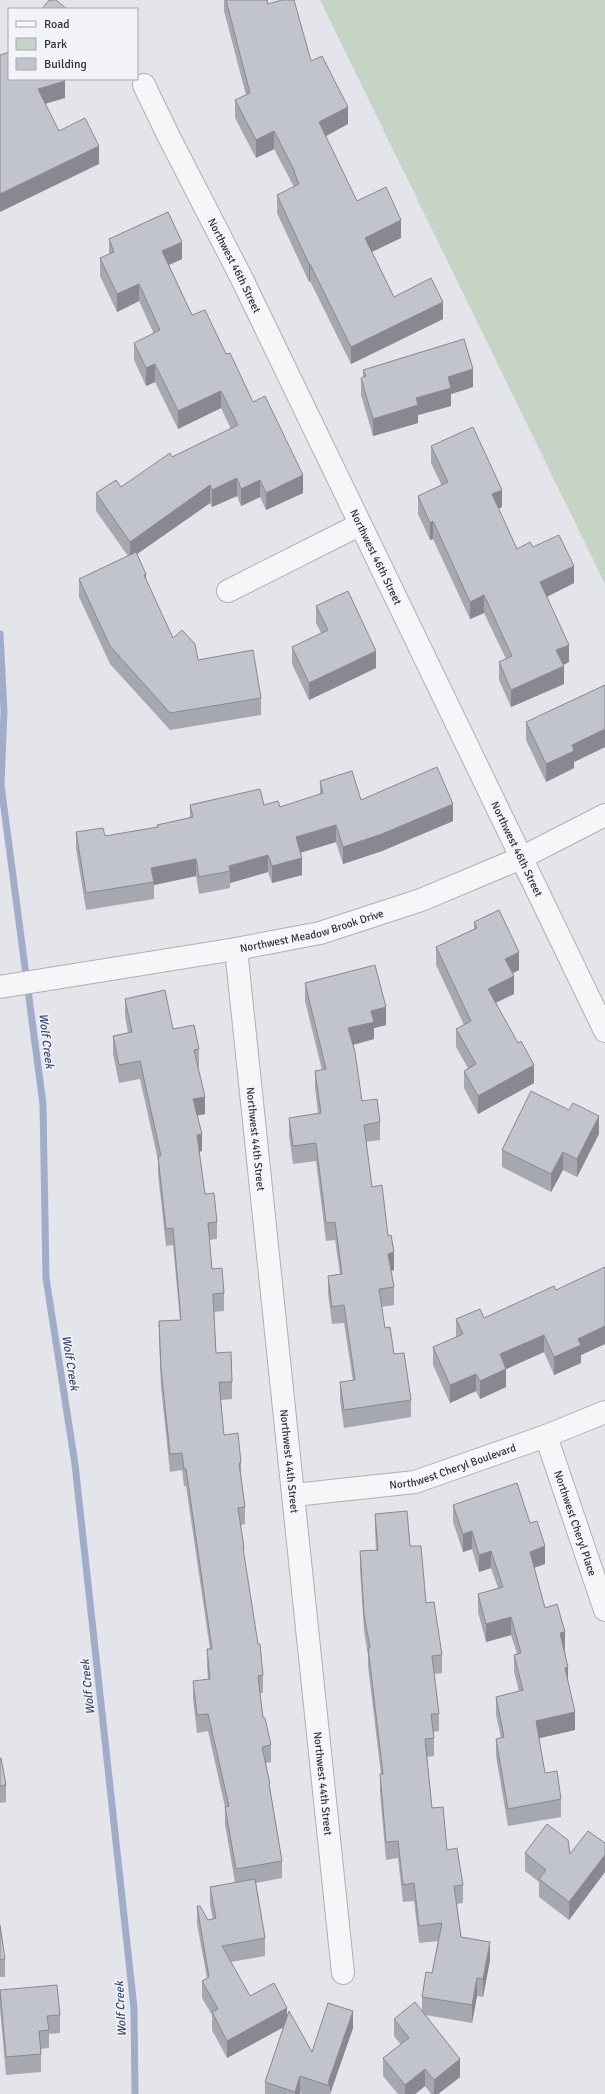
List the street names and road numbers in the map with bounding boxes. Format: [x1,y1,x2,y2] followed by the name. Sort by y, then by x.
[205,216,264,315] street label: Northwest 46th Street
[348,507,405,607] street label: Northwest 46th Street
[488,799,546,899] street label: Northwest 46th Street
[239,906,385,955] street label: Northwest Meadow Brook Drive
[244,1086,268,1192] street label: Northwest 44th Street
[278,1409,301,1514] street label: Northwest 44th Street
[389,1441,518,1491] street label: Northwest Cheryl Boulevard
[552,1469,599,1578] street label: Northwest Cheryl Place
[311,1731,335,1836] street label: Northwest 44th Street

